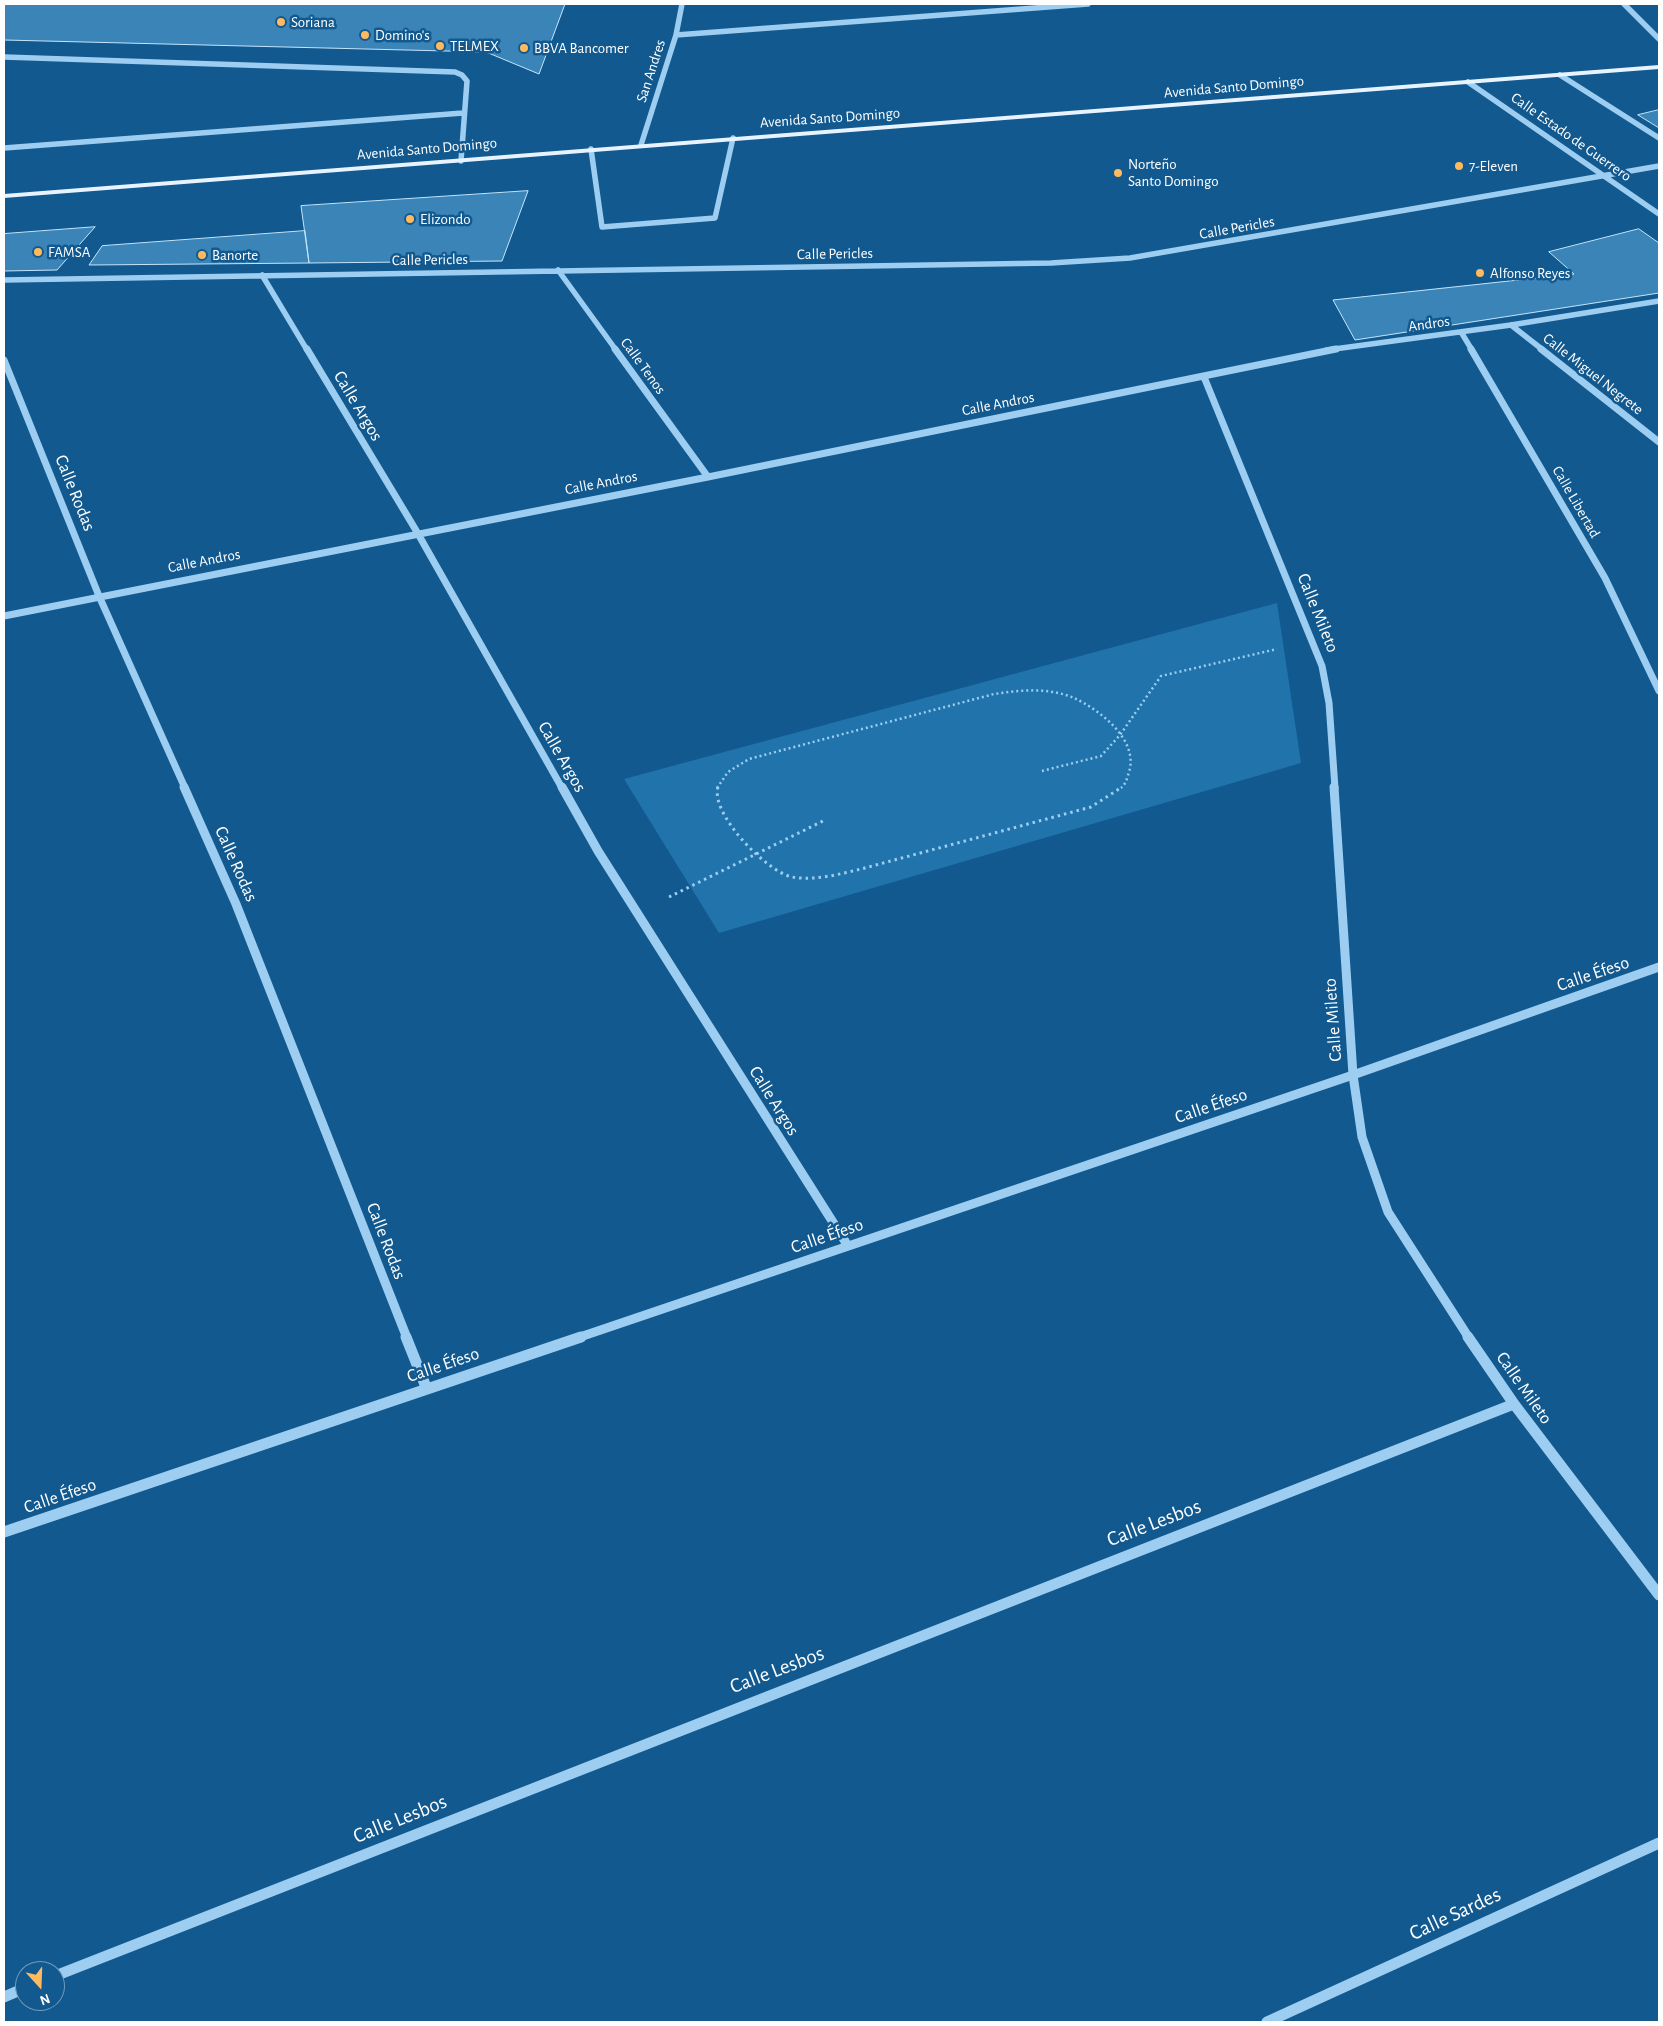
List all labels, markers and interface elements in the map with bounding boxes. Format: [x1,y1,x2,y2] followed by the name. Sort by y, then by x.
[291,13,335,31] place label: Soriana
[275,16,287,28] marker: Soriana
[375,26,430,44] place label: Domino's
[359,29,371,41] marker: Domino's
[450,37,499,55] place label: TELMEX
[632,37,670,105] street label: San Andres
[534,39,629,57] place label: BBVA Bancomer
[434,40,446,52] marker: TELMEX
[518,42,530,54] marker: BBVA Bancomer
[1163,72,1305,102] street label: Avenida Santo Domingo
[1507,89,1635,185] street label: Calle Estado de Guerrero
[759,104,901,132] street label: Avenida Santo Domingo
[356,134,498,164] street label: Avenida Santo Domingo
[1128,155,1219,190] place label: Norteño Santo Domingo
[1469,157,1518,175] place label: 7-Eleven
[1453,160,1465,172] marker: 7-Eleven
[1112,167,1124,179] marker: Norteño Santo Domingo
[420,210,471,228] place label: Elizondo
[404,213,416,225] marker: Elizondo
[1198,213,1276,243] street label: Calle Pericles
[48,243,90,261] place label: FAMSA
[797,244,873,264] street label: Calle Pericles
[32,246,44,258] marker: FAMSA
[212,246,258,264] place label: Banorte
[196,249,208,261] marker: Banorte
[392,250,468,270] street label: Calle Pericles
[1490,264,1570,282] place label: Alfonso Reyes
[1474,267,1486,279] marker: Alfonso Reyes
[1407,312,1451,336] street label: Andros
[1539,329,1647,419] street label: Calle Miguel Negrete
[616,334,670,398] street label: Calle Tenos
[329,367,387,445] street label: Calle Argos
[960,388,1036,420] street label: Calle Andros
[50,452,100,534] street label: Calle Rodas
[1548,463,1604,541] street label: Calle Libertad
[563,467,639,499] street label: Calle Andros
[166,545,242,577] street label: Calle Andros
[1292,570,1344,656] street label: Calle Mileto
[533,718,591,796] street label: Calle Argos
[210,823,262,905] street label: Calle Rodas
[1554,952,1632,996] street label: Calle Éfeso
[1319,978,1347,1062] street label: Calle Mileto
[744,1062,804,1140] street label: Calle Argos
[1172,1084,1250,1128] street label: Calle Éfeso
[362,1200,410,1282] street label: Calle Rodas
[788,1214,866,1258] street label: Calle Éfeso
[404,1343,482,1387] street label: Calle Éfeso
[1491,1348,1557,1428] street label: Calle Mileto
[21,1474,99,1518] street label: Calle Éfeso
[1103,1494,1205,1552] street label: Calle Lesbos
[726,1641,828,1699] street label: Calle Lesbos
[349,1789,451,1849] street label: Calle Lesbos
[1405,1882,1505,1946] street label: Calle Sardes
[15,1961,65,2011] north arrow
[38,1991,52,2007] text: N

